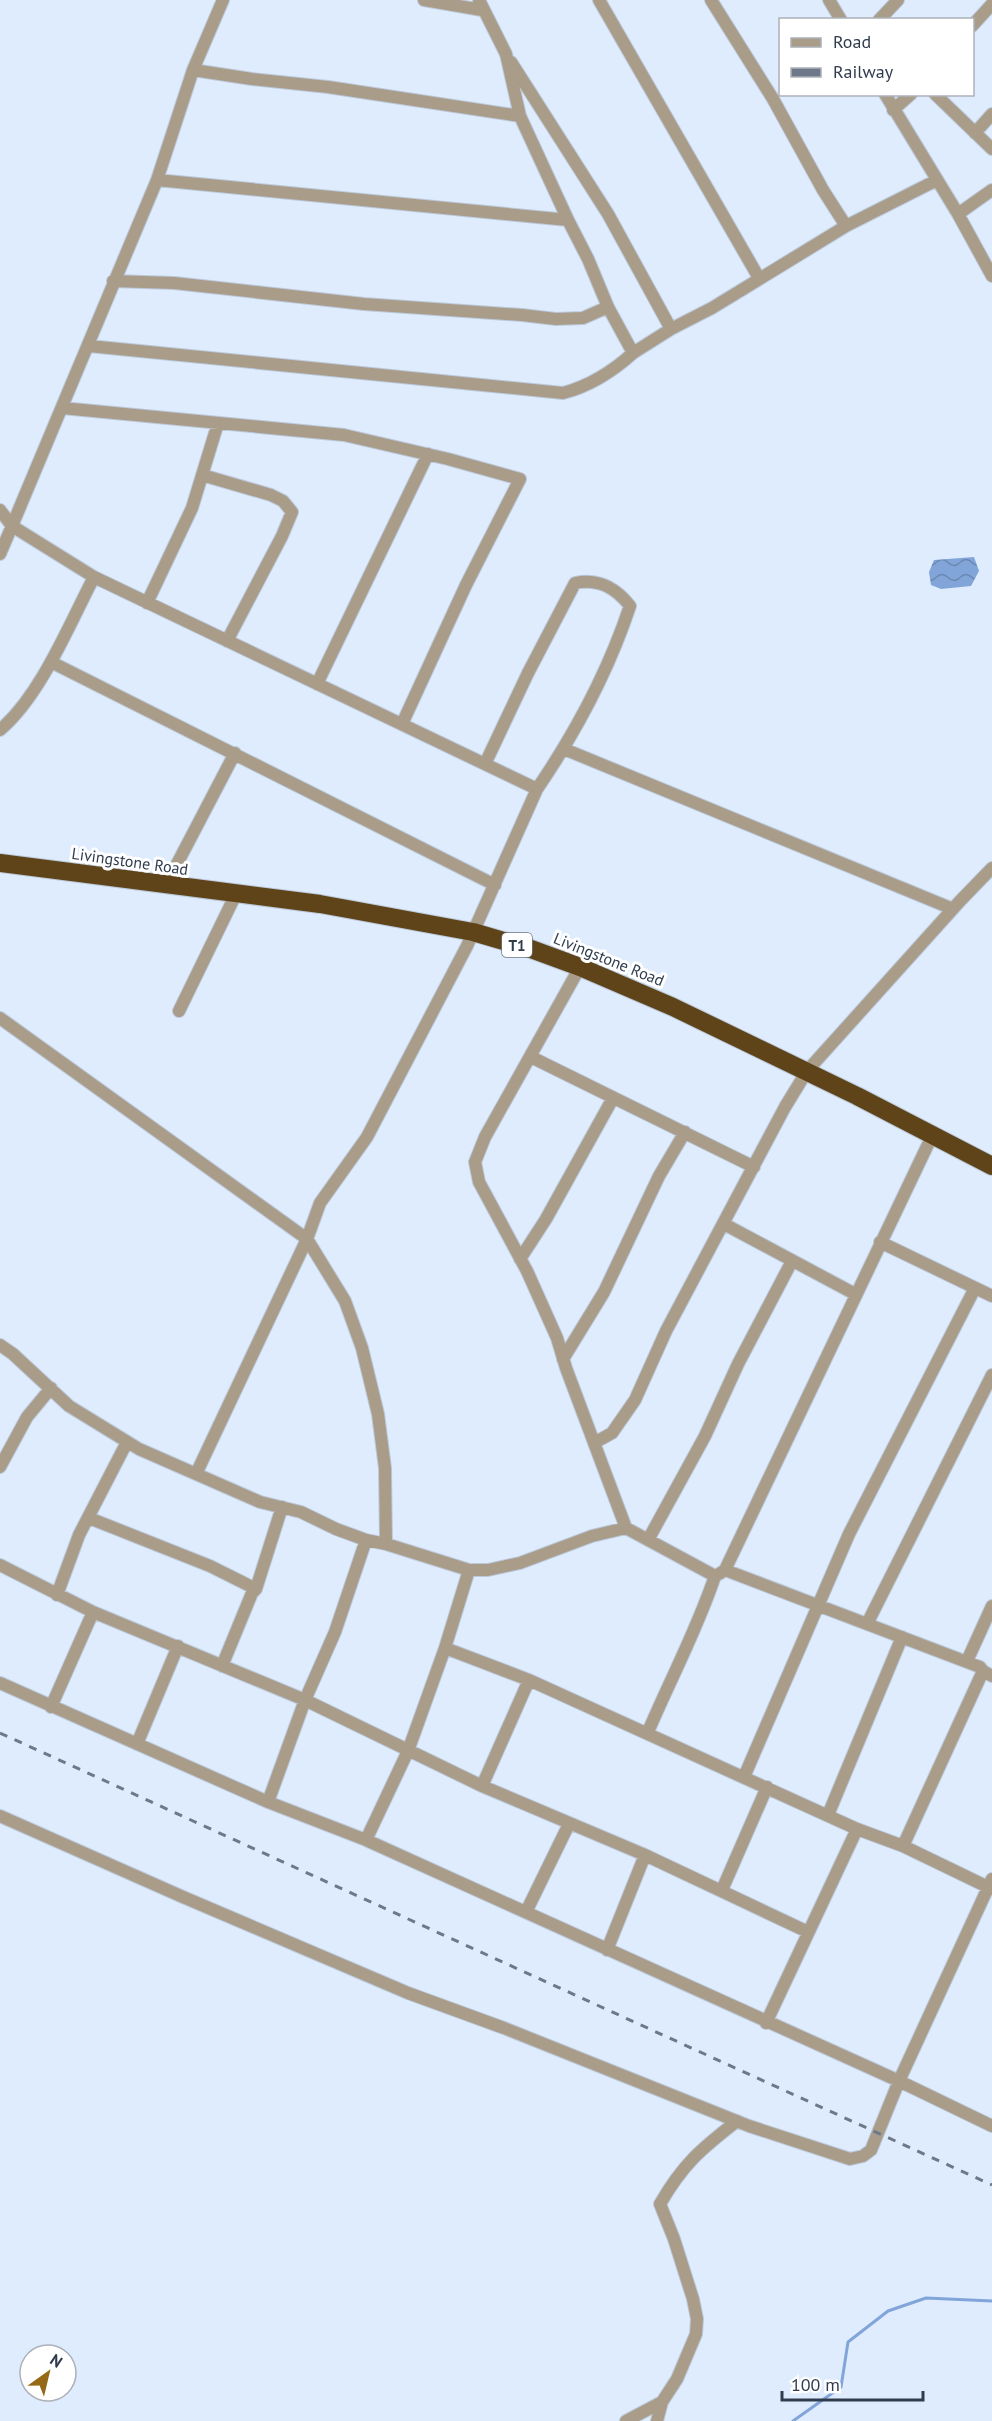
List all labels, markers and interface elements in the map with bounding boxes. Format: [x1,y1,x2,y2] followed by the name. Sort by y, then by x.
[779,18,974,96] legend
[833,30,871,53] text: Road
[833,60,894,83] text: Railway
[70,843,190,879] street label: Livingstone Road
[551,928,667,990] street label: Livingstone Road
[502,933,532,957] road number: T1
[18,2343,78,2403] north arrow
[46,2349,66,2372] text: N
[782,2364,923,2402] scale bar
[791,2373,840,2396] text: 100 m

